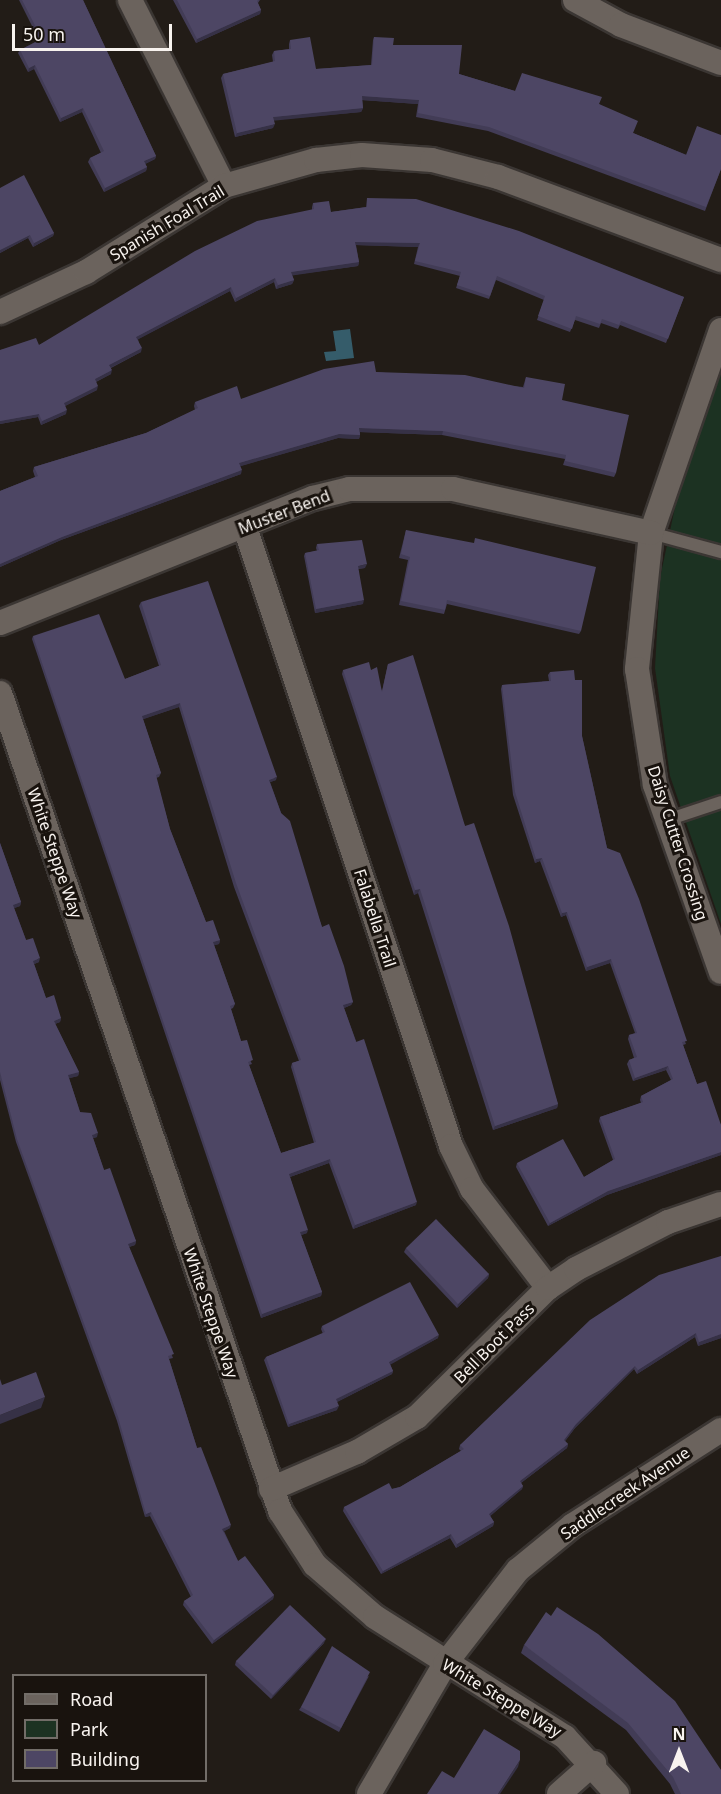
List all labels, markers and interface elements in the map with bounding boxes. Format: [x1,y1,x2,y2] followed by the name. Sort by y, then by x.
[15,12,176,50] scale bar
[23,22,65,46] text: 50 m
[106,181,228,265] street label: Spanish Foal Trail
[235,486,333,538] street label: Muster Bend
[644,763,712,923] street label: Daisy Cutter Crossing
[24,786,86,920] street label: White Steppe Way
[350,866,400,970] street label: Falabella Trail
[180,1246,242,1380] street label: White Steppe Way
[450,1299,538,1387] street label: Bell Boot Pass
[557,1443,693,1543] street label: Saddlecreek Avenue
[439,1655,565,1741] street label: White Steppe Way
[12,1674,207,1782] legend
[70,1687,113,1711] text: Road
[70,1717,108,1741] text: Park
[649,1722,709,1782] north arrow
[672,1723,686,1745] text: N
[70,1747,140,1771] text: Building

